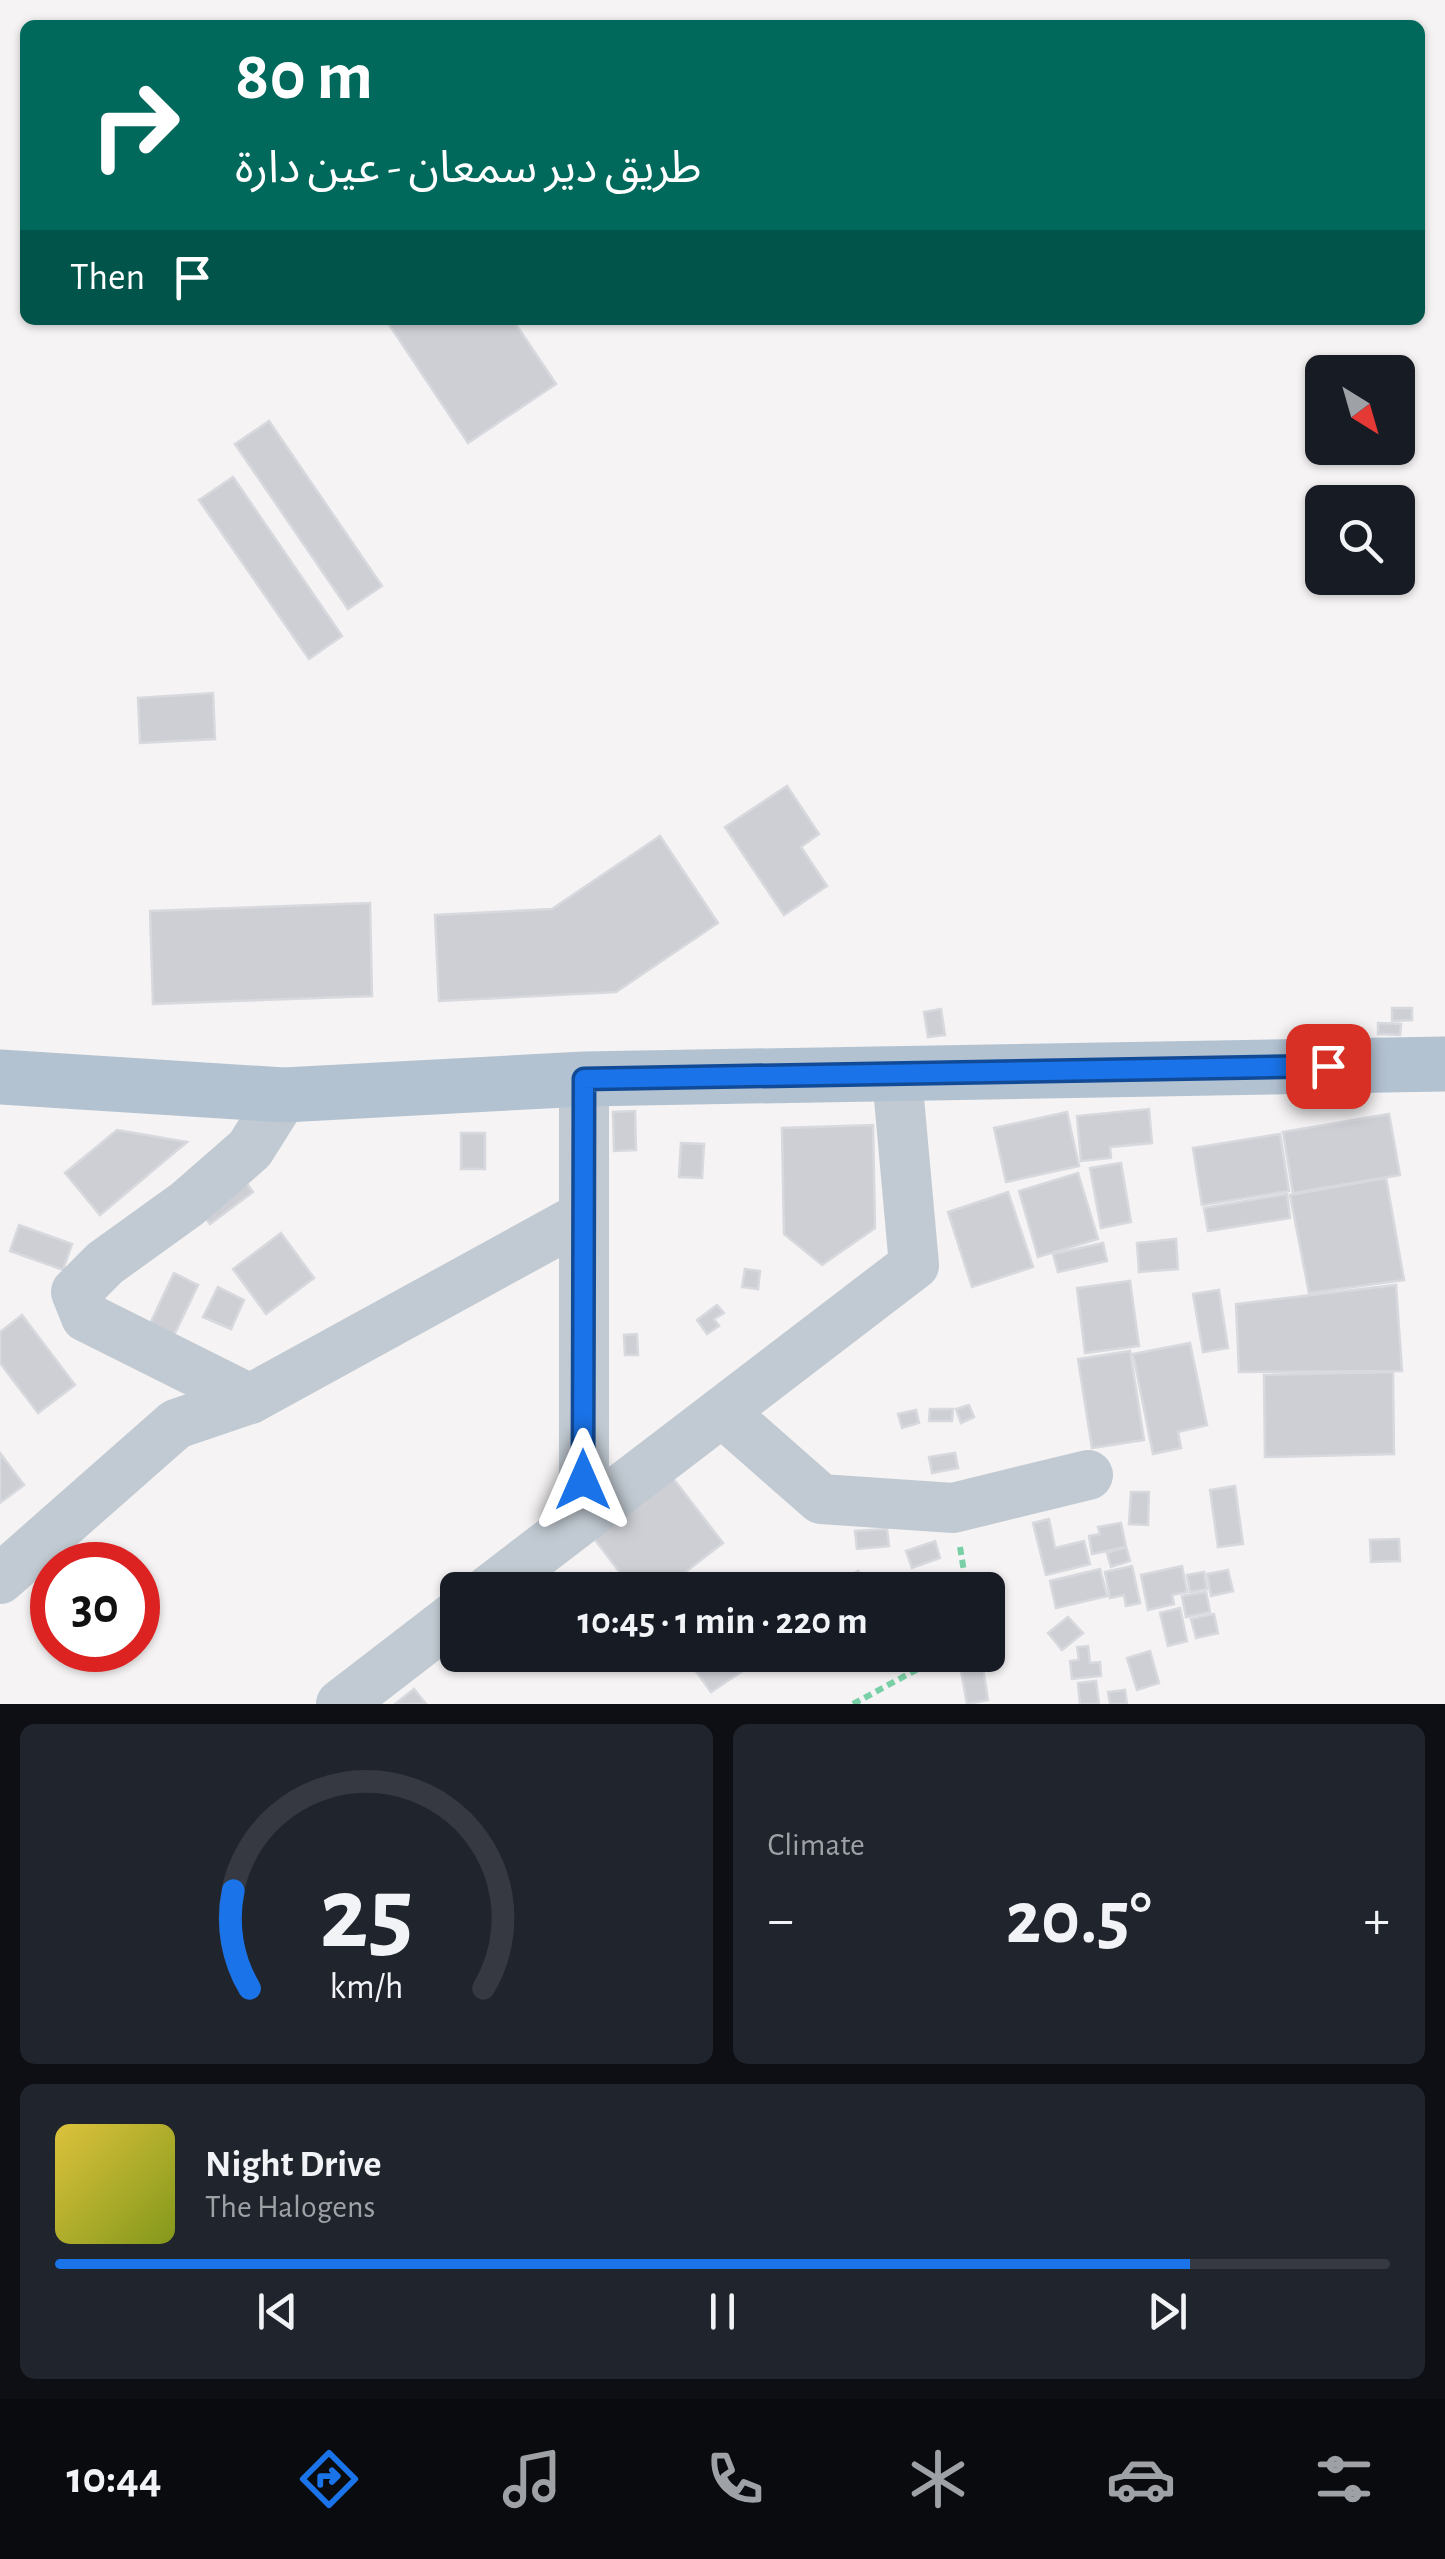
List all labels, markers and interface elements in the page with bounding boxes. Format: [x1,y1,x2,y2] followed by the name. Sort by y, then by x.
[235,42,373,112] text: 80 m
[70,60,200,190] icon: right
[235,146,701,191] text: طريق دير سمعان - عين دارة
[165,250,220,305] icon: arrive
[70,259,145,297] text: Then
[1305,355,1415,465] north arrow
[1305,355,1415,595] map controls
[1305,485,1415,595] button: search
[1286,1024,1371,1109] pin
[1301,1039,1356,1094] icon: arrive
[531,1428,635,1532] position arrow
[30,1542,160,1672] speed limit sign: 30
[577,1603,868,1641] text: 10:45 · 1 min · 220 m
[768,1829,865,1861] text: Climate
[319,1863,413,1967] text: 25
[1006,1882,1152,1957] text: 20.5°
[768,1893,794,1948] text: −
[1364,1893,1390,1948] text: +
[329,1969,403,2005] text: km/h
[205,2146,381,2184] text: Night Drive
[205,2191,375,2223] text: The Halogens
[250,2284,305,2339] icon: previous
[695,2284,750,2339] icon: pause
[1140,2284,1195,2339] icon: next
[294,2444,364,2514] icon: directions
[497,2444,567,2514] icon: music
[700,2444,770,2514] icon: phone
[903,2444,973,2514] icon: climate
[1106,2444,1176,2514] icon: car
[1309,2444,1379,2514] icon: filters
[66,2456,162,2501] text: 10:44

